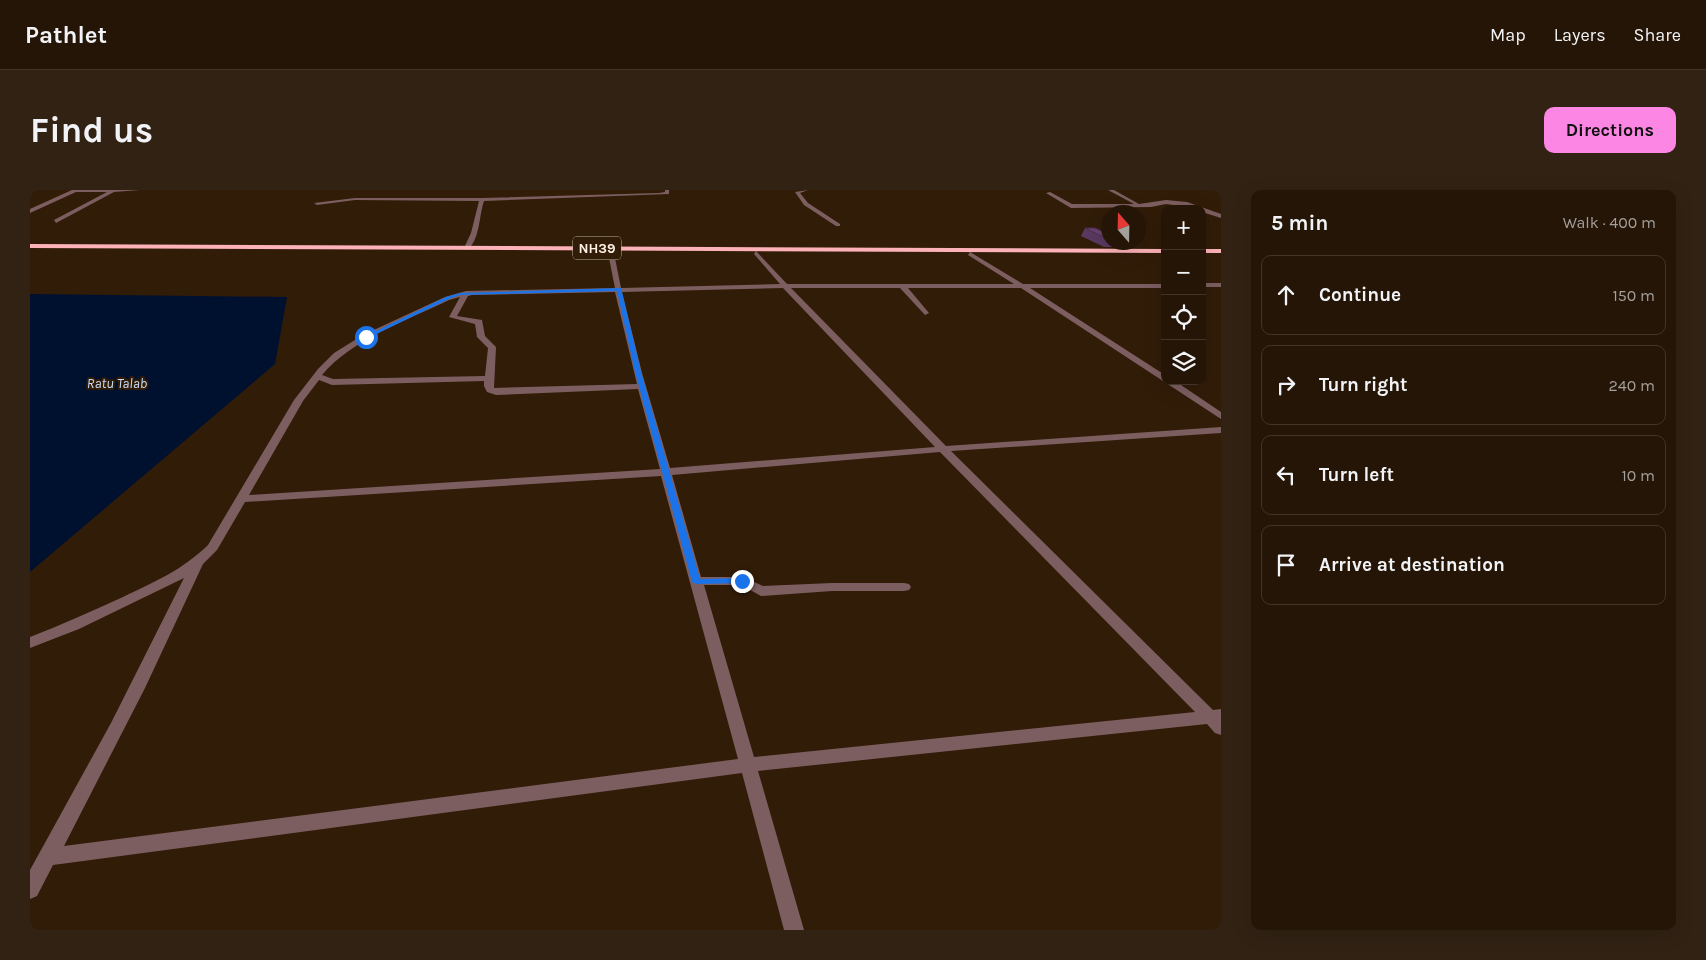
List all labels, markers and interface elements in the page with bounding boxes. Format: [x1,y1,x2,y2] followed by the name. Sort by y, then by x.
[25,21,107,49] text: Pathlet
[1490,24,1526,46] text: Map
[1554,24,1606,46] text: Layers
[1634,24,1681,46] text: Share
[1544,107,1676,153] button: Directions
[30,110,153,151] text: Find us
[1101,205,1146,250] north arrow
[1161,205,1206,385] map controls
[1161,205,1206,250] button: +
[1271,211,1328,235] text: 5 min
[1563,213,1656,232] text: Walk · 400 m
[573,236,621,260] road number: NH39
[1161,250,1206,295] button: −
[1272,281,1300,309] icon: ahead
[1319,284,1401,306] text: Continue
[1612,286,1655,305] text: 150 m
[1161,295,1206,340] button: locate
[355,326,378,349] route start
[1161,340,1206,385] button: layers
[1272,371,1300,399] icon: right
[1319,374,1408,396] text: Turn right
[87,375,148,392] water label: Ratu Talab
[1609,376,1655,395] text: 240 m
[1272,461,1300,489] icon: left
[1319,464,1394,486] text: Turn left
[1621,466,1655,485] text: 10 m
[1272,551,1300,579] icon: arrive
[1319,554,1505,576] text: Arrive at destination
[731,570,754,593] route end

